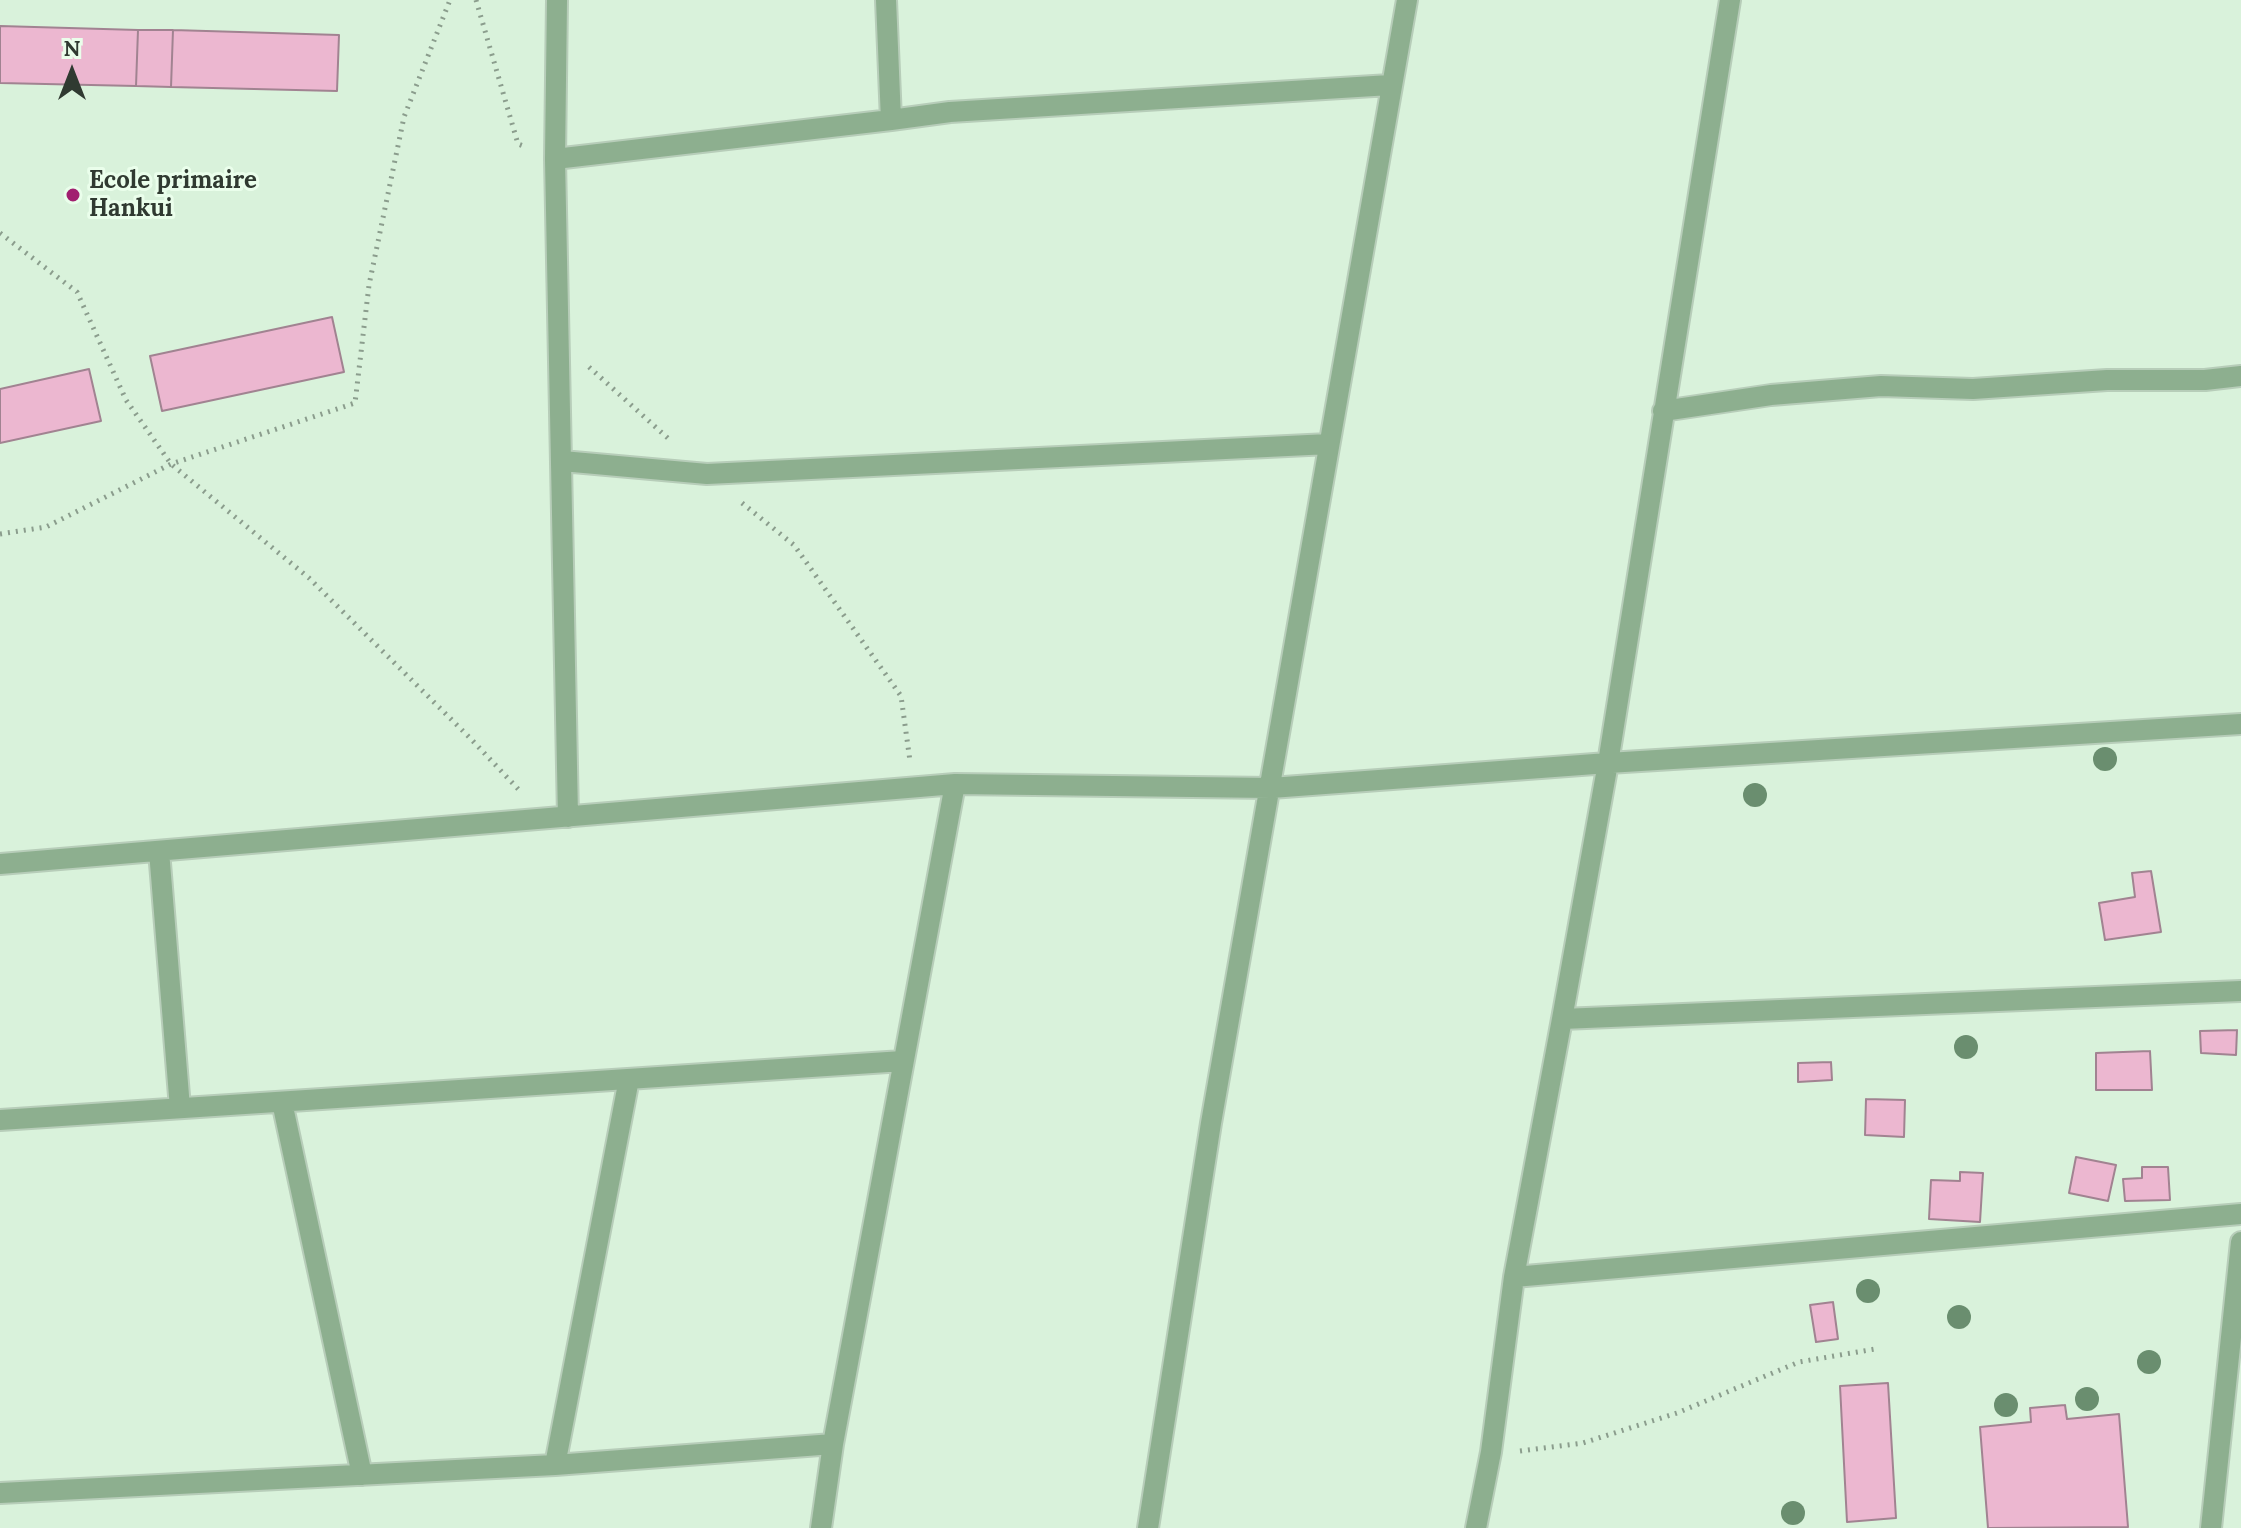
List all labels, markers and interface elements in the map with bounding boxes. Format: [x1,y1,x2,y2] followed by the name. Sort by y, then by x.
[32,32,112,112] north arrow
[63,34,81,62] text: N
[89,167,257,223] place label: Ecole primaire Hankui
[64,186,82,204] marker: Ecole primaire Hankui

